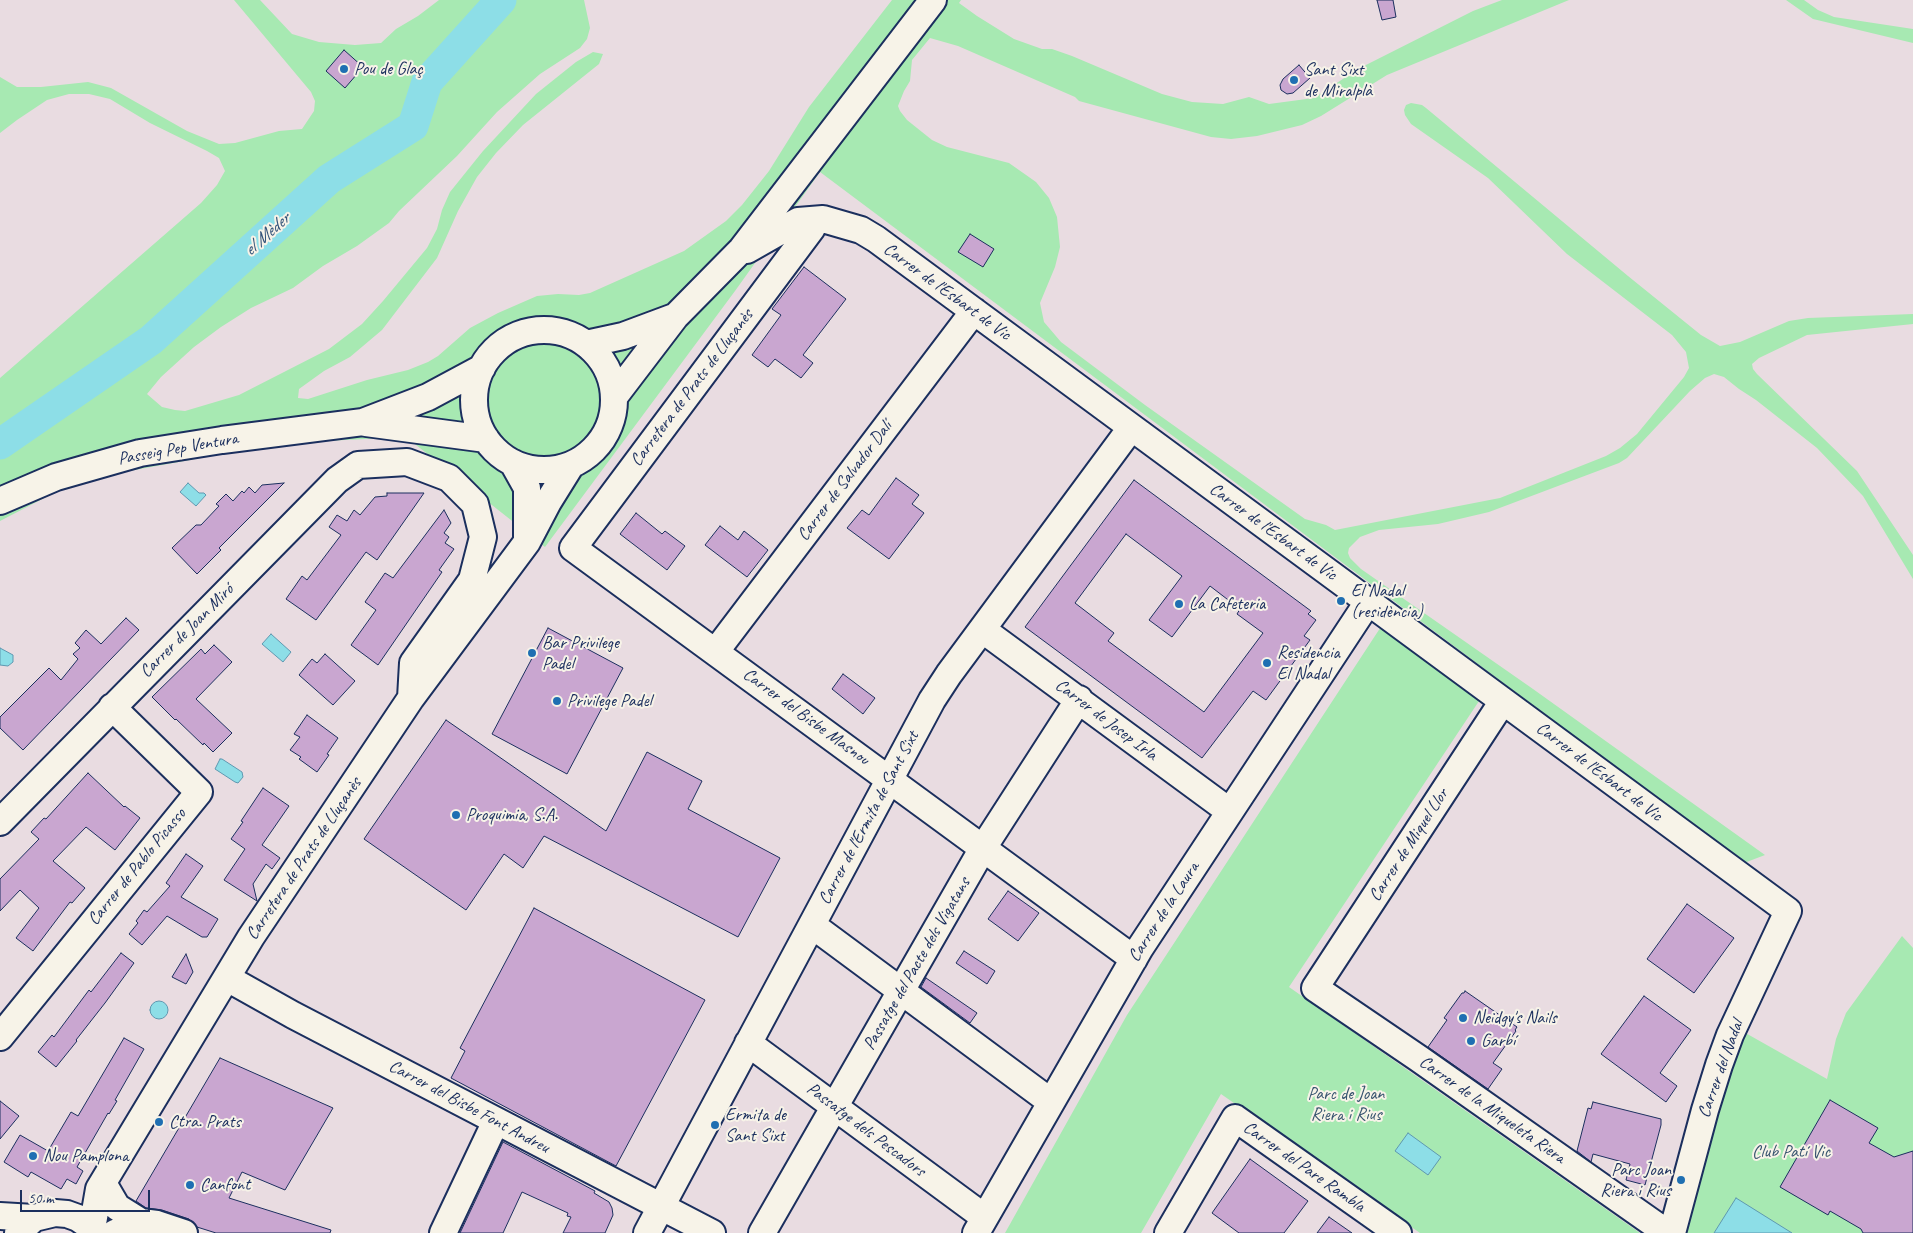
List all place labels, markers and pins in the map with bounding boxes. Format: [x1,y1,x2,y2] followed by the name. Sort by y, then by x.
[354,58,423,80] place label: Pou de Glaç
[1304,59,1372,102] place label: Sant Sixt de Miralplà
[338,63,350,75] marker: Pou de Glaç
[1288,74,1300,86] marker: Sant Sixt de Miralplà
[1351,580,1423,622] place label: El Nadal (residència)
[1189,593,1265,615] place label: La Cafeteria
[1335,595,1347,607] marker: El Nadal (residència)
[1173,598,1185,610] marker: La Cafeteria
[542,632,619,674] place label: Bar Privilege Padel
[1277,642,1340,684] place label: Residencia El Nadal
[526,647,538,659] marker: Bar Privilege Padel
[1261,657,1273,669] marker: Residencia El Nadal
[567,690,652,712] place label: Privilege Padel
[551,695,563,707] marker: Privilege Padel
[466,804,557,826] place label: Proquimia, S.A.
[450,809,462,821] marker: Proquimia, S.A.
[1473,1007,1557,1029] place label: Neidgy's Nails
[1457,1012,1469,1024] marker: Neidgy's Nails
[1481,1030,1515,1052] place label: Garbí
[1465,1035,1477,1047] marker: Garbí
[725,1104,786,1146] place label: Ermita de Sant Sixt
[169,1111,241,1133] place label: Ctra. Prats
[153,1116,165,1128] marker: Ctra. Prats
[709,1119,721,1131] marker: Ermita de Sant Sixt
[43,1145,128,1167] place label: Nou Pamplona
[27,1150,39,1162] marker: Nou Pamplona
[1600,1159,1671,1202] place label: Parc Joan Riera i Rius
[200,1174,250,1196] place label: Canfont
[1675,1174,1687,1186] marker: Parc Joan Riera i Rius
[184,1179,196,1191] marker: Canfont

